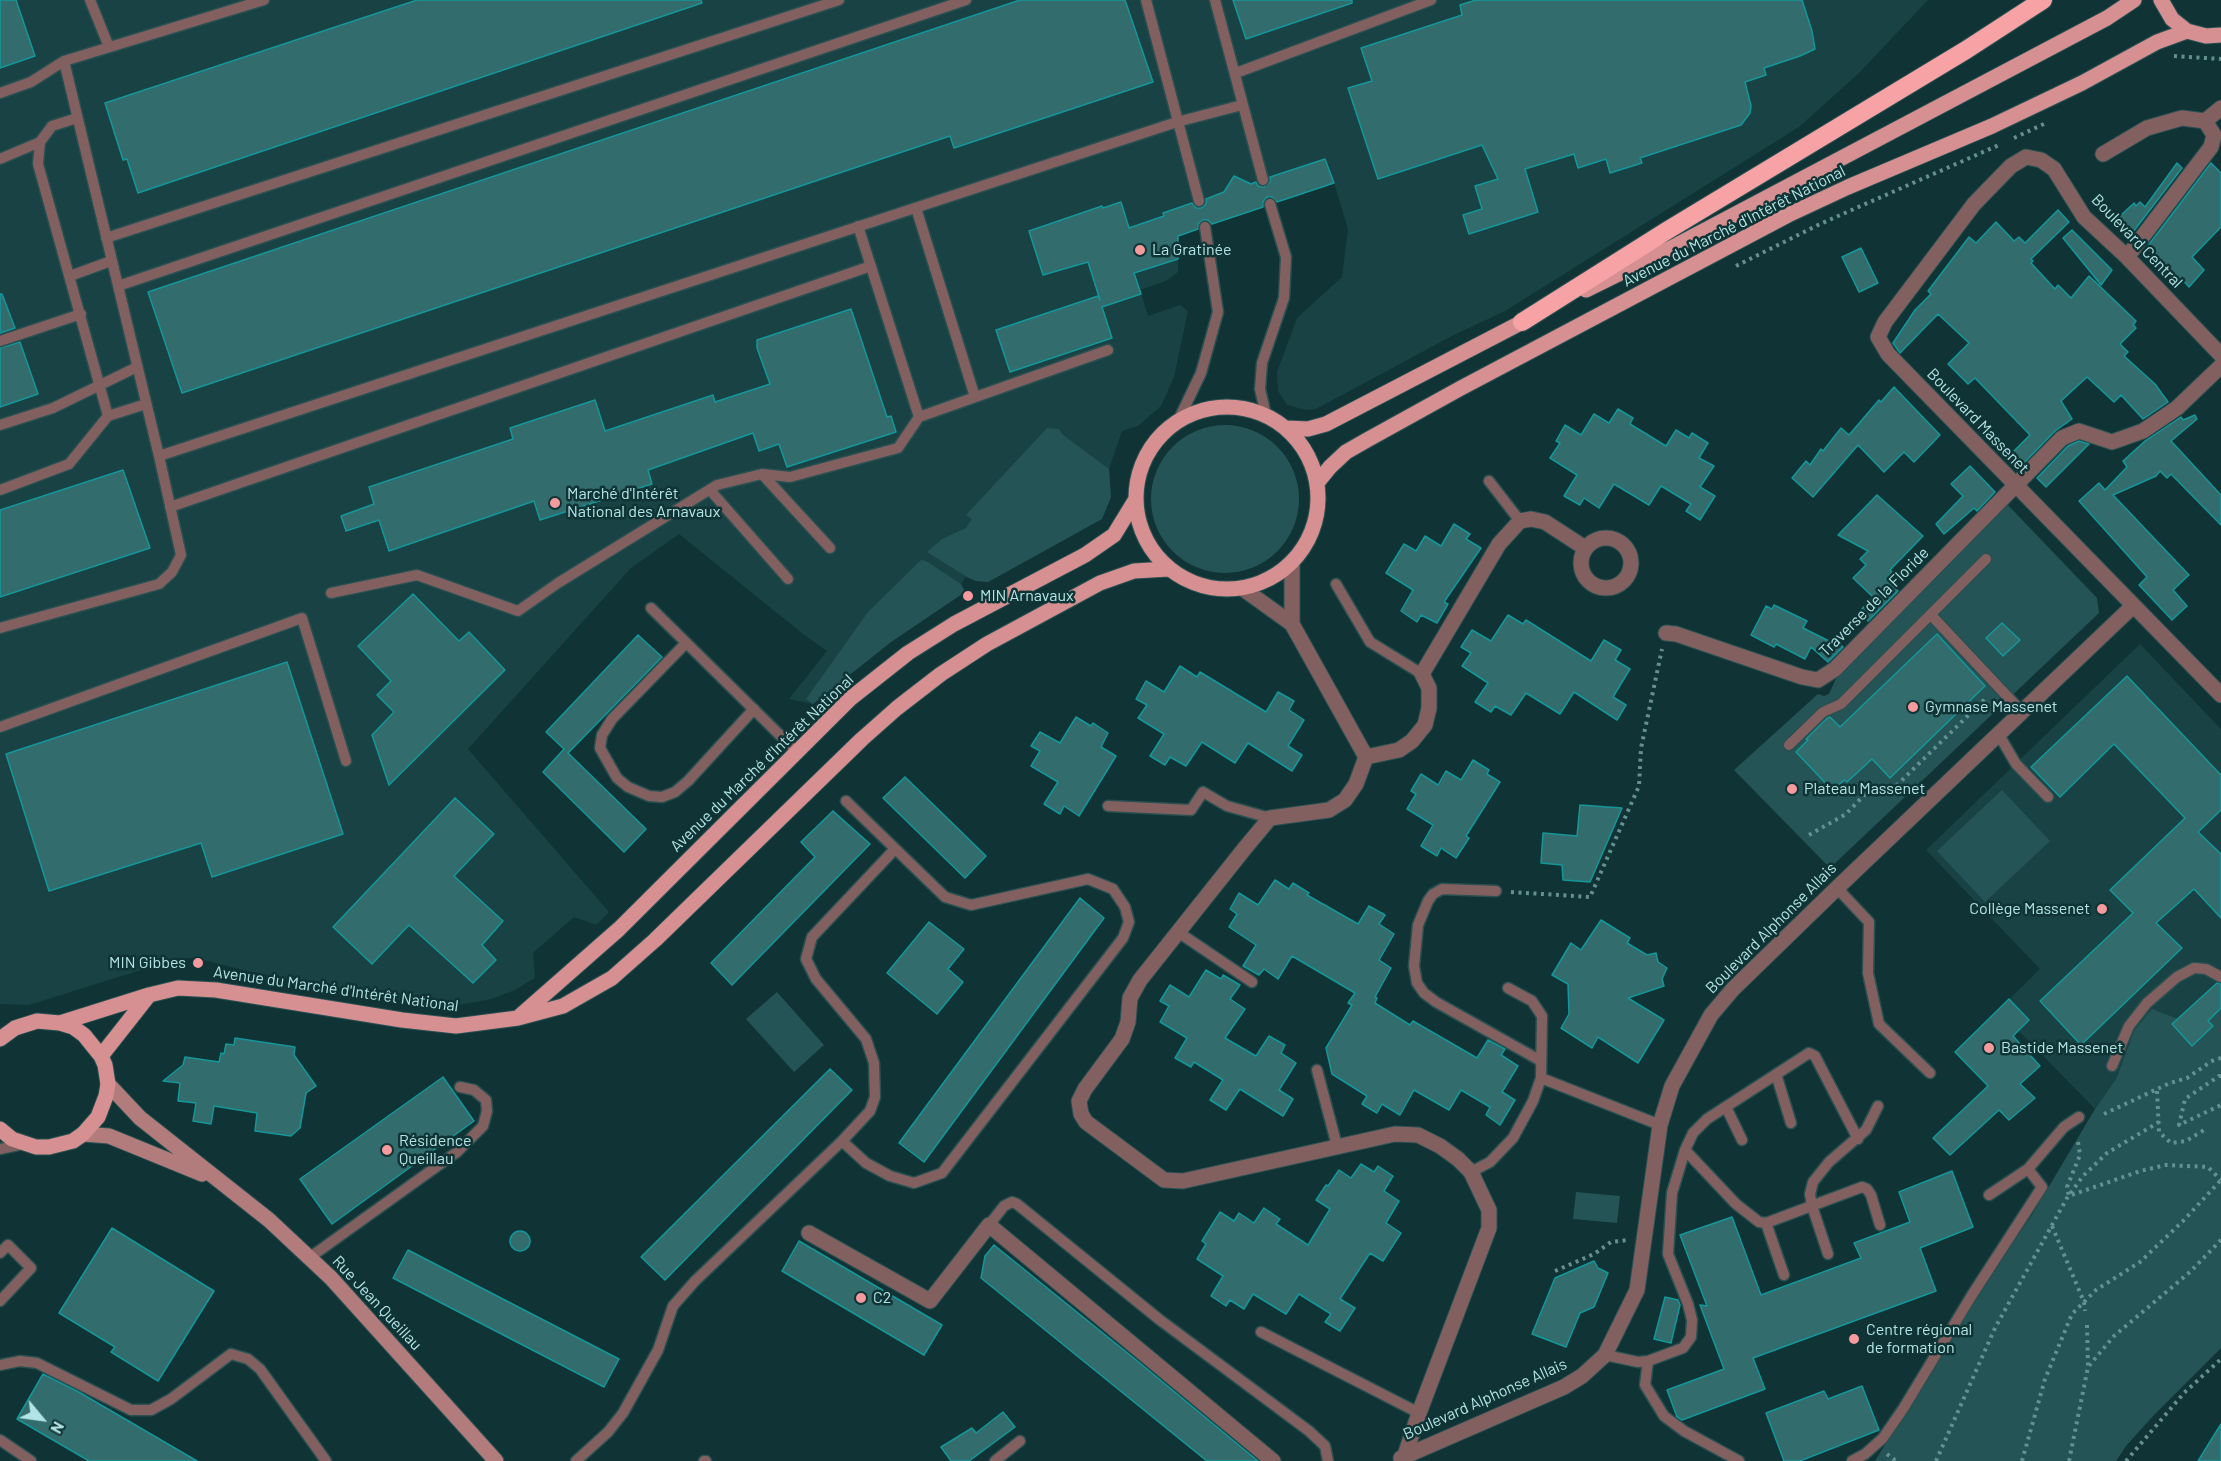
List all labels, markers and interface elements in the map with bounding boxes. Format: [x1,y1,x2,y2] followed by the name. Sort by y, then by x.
[1619,161,1849,291] street label: Avenue du Marché d'Intérêt National
[2087,190,2187,292] street label: Boulevard Central
[1152,240,1232,260] place label: La Gratinée
[1133,243,1147,257] marker: La Gratinée
[1923,364,2033,478] street label: Boulevard Massenet
[567,484,720,522] place label: Marché d'Intérêt National des Arnavaux
[548,496,562,510] marker: Marché d'Intérêt National des Arnavaux
[1815,543,1933,661] street label: Traverse de la Floride
[980,586,1074,606] place label: MIN Arnavaux
[961,589,975,603] marker: MIN Arnavaux
[666,670,858,856] street label: Avenue du Marché d'Intérêt National
[1925,697,2058,717] place label: Gymnase Massenet
[1906,700,1920,714] marker: Gymnase Massenet
[1804,779,1925,799] place label: Plateau Massenet
[1785,782,1799,796] marker: Plateau Massenet
[1702,859,1840,997] street label: Boulevard Alphonse Allais
[1969,899,2090,919] place label: Collège Massenet
[2095,902,2109,916] marker: Collège Massenet
[109,953,186,973] place label: MIN Gibbes
[191,956,205,970] marker: MIN Gibbes
[212,962,460,1016] street label: Avenue du Marché d'Intérêt National
[2001,1038,2123,1058] place label: Bastide Massenet
[1982,1041,1996,1055] marker: Bastide Massenet
[399,1131,471,1169] place label: Résidence Queillau
[380,1143,394,1157] marker: Résidence Queillau
[328,1252,426,1354] street label: Rue Jean Queillau
[873,1288,891,1308] place label: C2
[854,1291,868,1305] marker: C2
[1866,1320,1972,1358] place label: Centre régional de formation
[1847,1332,1861,1346] marker: Centre régional de formation
[1400,1354,1570,1444] street label: Boulevard Alphonse Allais
[12,1389,72,1449] north arrow
[47,1419,69,1437] text: N

